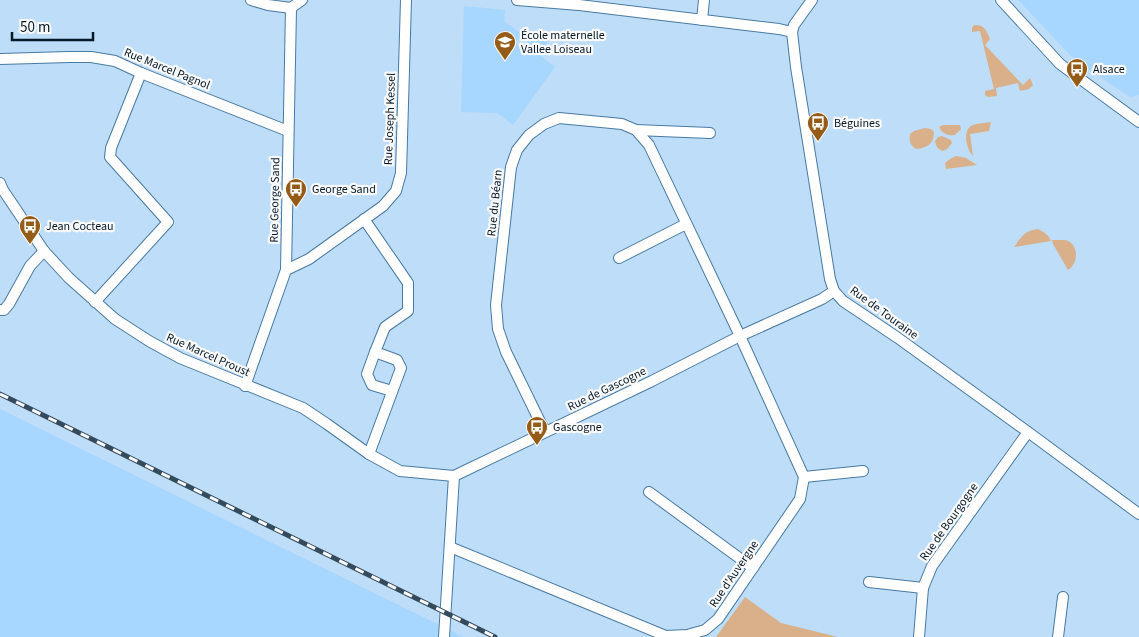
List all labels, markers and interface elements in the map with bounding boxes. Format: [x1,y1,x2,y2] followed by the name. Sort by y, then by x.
[12,10,94,42] scale bar
[20,17,50,38] text: 50 m
[521,27,605,58] place label: École maternelle Vallee Loiseau
[493,30,517,61] school or university icon: École maternelle Vallee Loiseau
[121,44,213,94] street label: Rue Marcel Pagnol
[1065,57,1089,88] bus stop icon: Alsace
[1093,61,1125,78] place label: Alsace
[380,73,400,165] street label: Rue Joseph Kessel
[806,111,830,142] bus stop icon: Béguines
[834,115,880,132] place label: Béguines
[266,157,284,243] street label: Rue George Sand
[483,169,507,237] street label: Rue du Béarn
[284,177,308,208] bus stop icon: George Sand
[312,181,376,198] place label: George Sand
[18,214,42,245] bus stop icon: Jean Cocteau
[46,218,114,235] place label: Jean Cocteau
[846,282,922,344] street label: Rue de Touraine
[163,329,253,381] street label: Rue Marcel Proust
[565,363,649,415] street label: Rue de Gascogne
[525,415,549,446] bus stop icon: Gascogne
[553,419,602,436] place label: Gascogne
[916,479,982,564] street label: Rue de Bourgogne
[705,537,763,611] street label: Rue d'Auvergne

